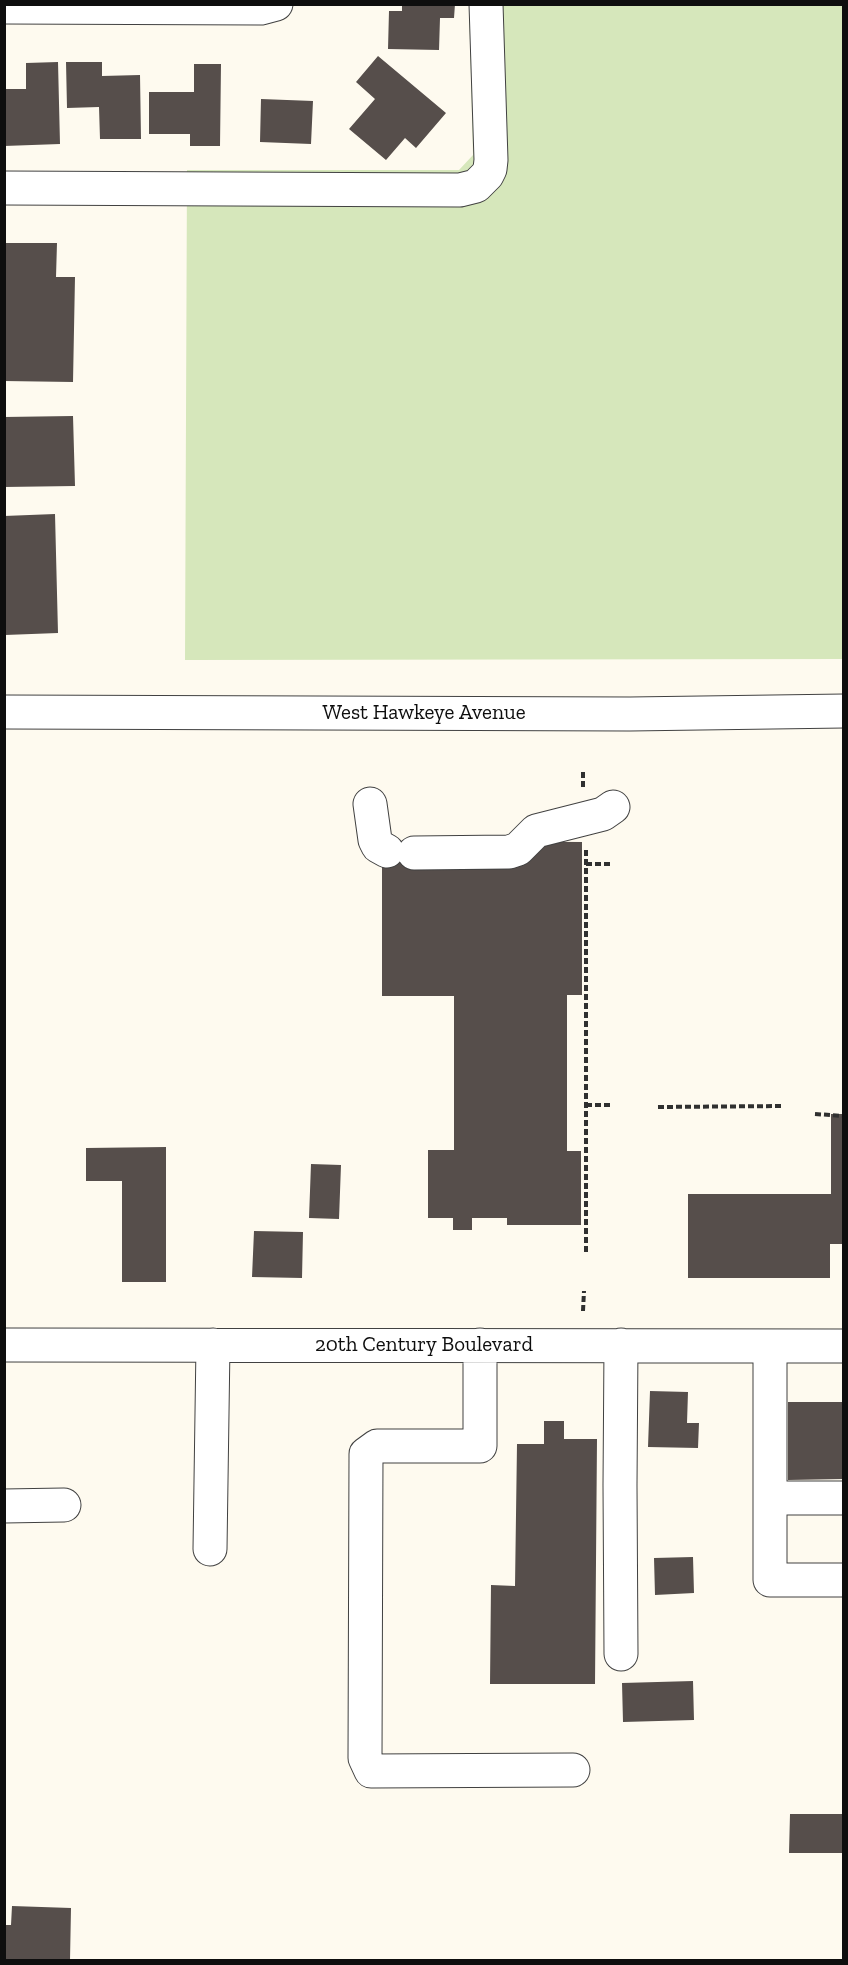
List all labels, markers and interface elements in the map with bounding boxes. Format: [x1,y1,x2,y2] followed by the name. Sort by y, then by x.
[322,700,526,726] street label: West Hawkeye Avenue
[315,1332,533,1358] street label: 20th Century Boulevard

